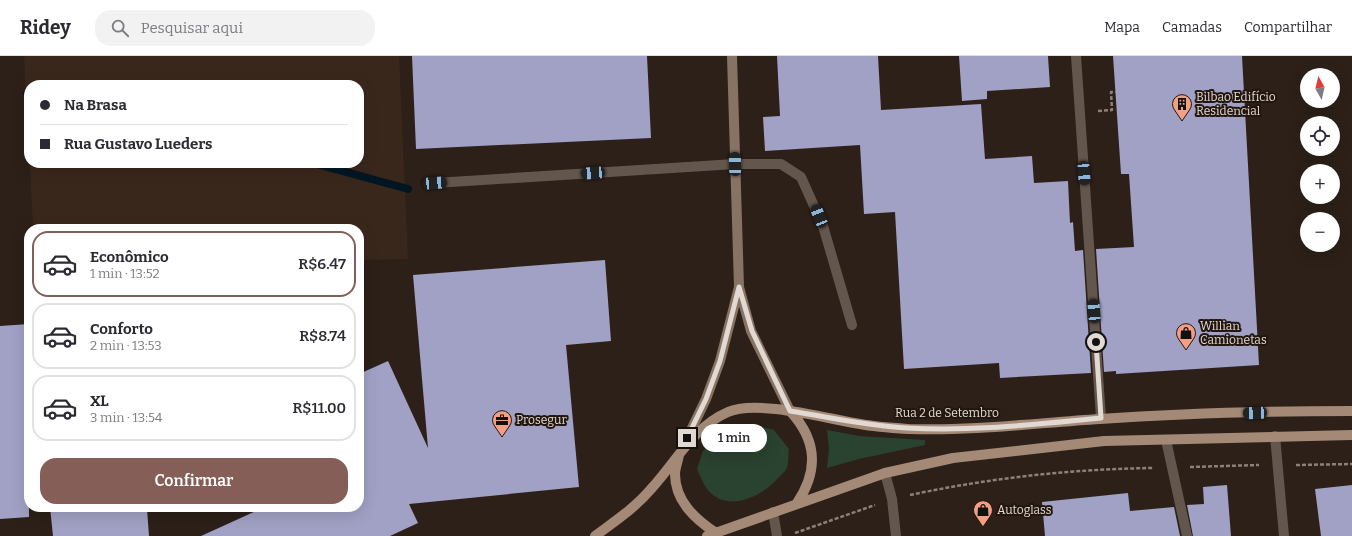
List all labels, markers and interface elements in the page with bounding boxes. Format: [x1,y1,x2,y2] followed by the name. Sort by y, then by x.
[95,10,375,46] search box
[20,16,71,39] text: Ridey
[109,17,131,39] icon: search
[141,19,243,37] text: Pesquisar aqui
[1104,19,1140,36] text: Mapa
[1162,19,1222,36] text: Camadas
[1244,19,1332,36] text: Compartilhar
[1300,68,1340,108] north arrow
[1300,68,1340,252] map controls
[1196,90,1276,118] place label: Bilbao Edifício Residencial
[1171,93,1193,121] building icon: Bilbao Edifício Residencial
[64,96,127,114] text: Na Brasa
[1300,116,1340,156] button: locate
[64,135,212,153] text: Rua Gustavo Lueders
[729,152,741,176] car
[1077,161,1091,185] car
[1300,164,1340,204] button: +
[581,166,605,180] car
[423,176,447,190] car
[809,203,829,229] car
[1300,212,1340,252] button: −
[42,246,78,282] icon: car
[90,248,169,266] text: Econômico
[298,255,346,273] text: R$6.47
[90,266,160,281] text: 1 min · 13:52
[1087,299,1101,323] car
[42,318,78,354] icon: car
[1200,319,1267,347] place label: Willian Camionetas
[90,320,153,338] text: Conforto
[1175,322,1197,350] shop icon: Willian Camionetas
[299,327,346,345] text: R$8.74
[1087,333,1105,351] route start
[90,338,162,353] text: 2 min · 13:53
[42,390,78,426] icon: car
[90,392,109,410] text: XL
[292,399,346,417] text: R$11.00
[895,406,999,420] street label: Rua 2 de Setembro
[1243,407,1267,419] car
[491,409,513,437] office icon: Prosegur
[90,410,162,425] text: 3 min · 13:54
[516,413,567,427] place label: Prosegur
[701,424,767,452] callout: 1 min
[678,429,696,447] route end
[718,430,750,445] text: 1 min
[40,458,348,504] button: Confirmar
[972,499,994,527] shop icon: Autoglass
[997,503,1052,517] place label: Autoglass

